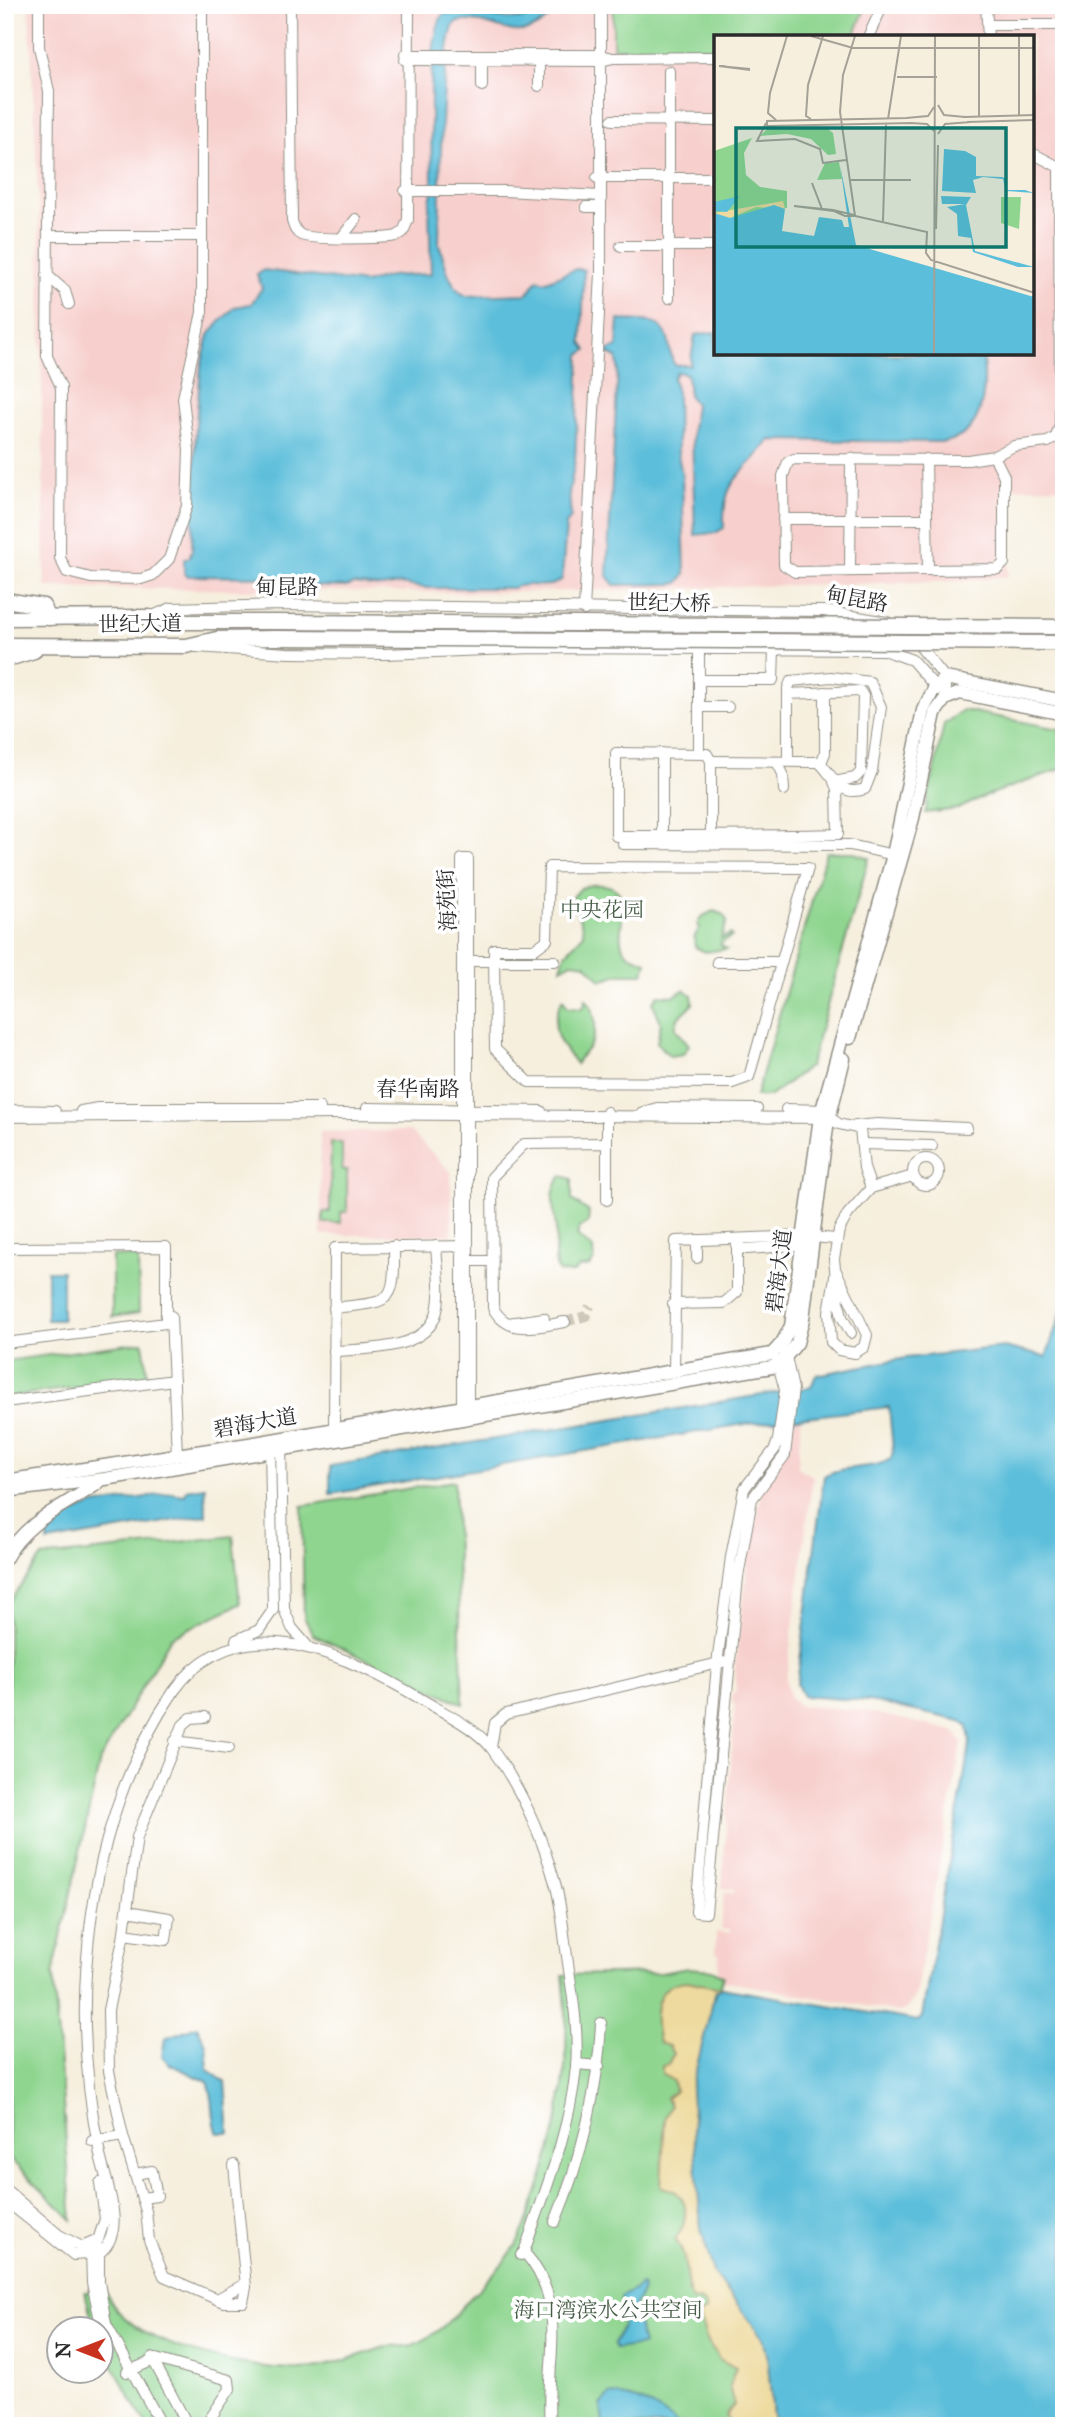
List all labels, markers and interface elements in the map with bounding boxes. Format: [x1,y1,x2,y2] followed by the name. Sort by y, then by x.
[714,35,1034,355] inset map
[256,574,319,600] street label: 甸昆路
[824,581,890,617] street label: 甸昆路
[627,589,711,617] street label: 世纪大桥
[98,610,182,638] street label: 世纪大道
[432,868,462,932] street label: 海苑街
[560,897,644,923] park label: 中央花园
[376,1076,460,1102] street label: 春华南路
[761,1228,797,1314] street label: 碧海大道
[211,1403,299,1443] street label: 碧海大道
[514,2297,703,2323] park label: 海口湾滨水公共空间
[46,2316,116,2386] north arrow
[52,2342,75,2358] text: N

